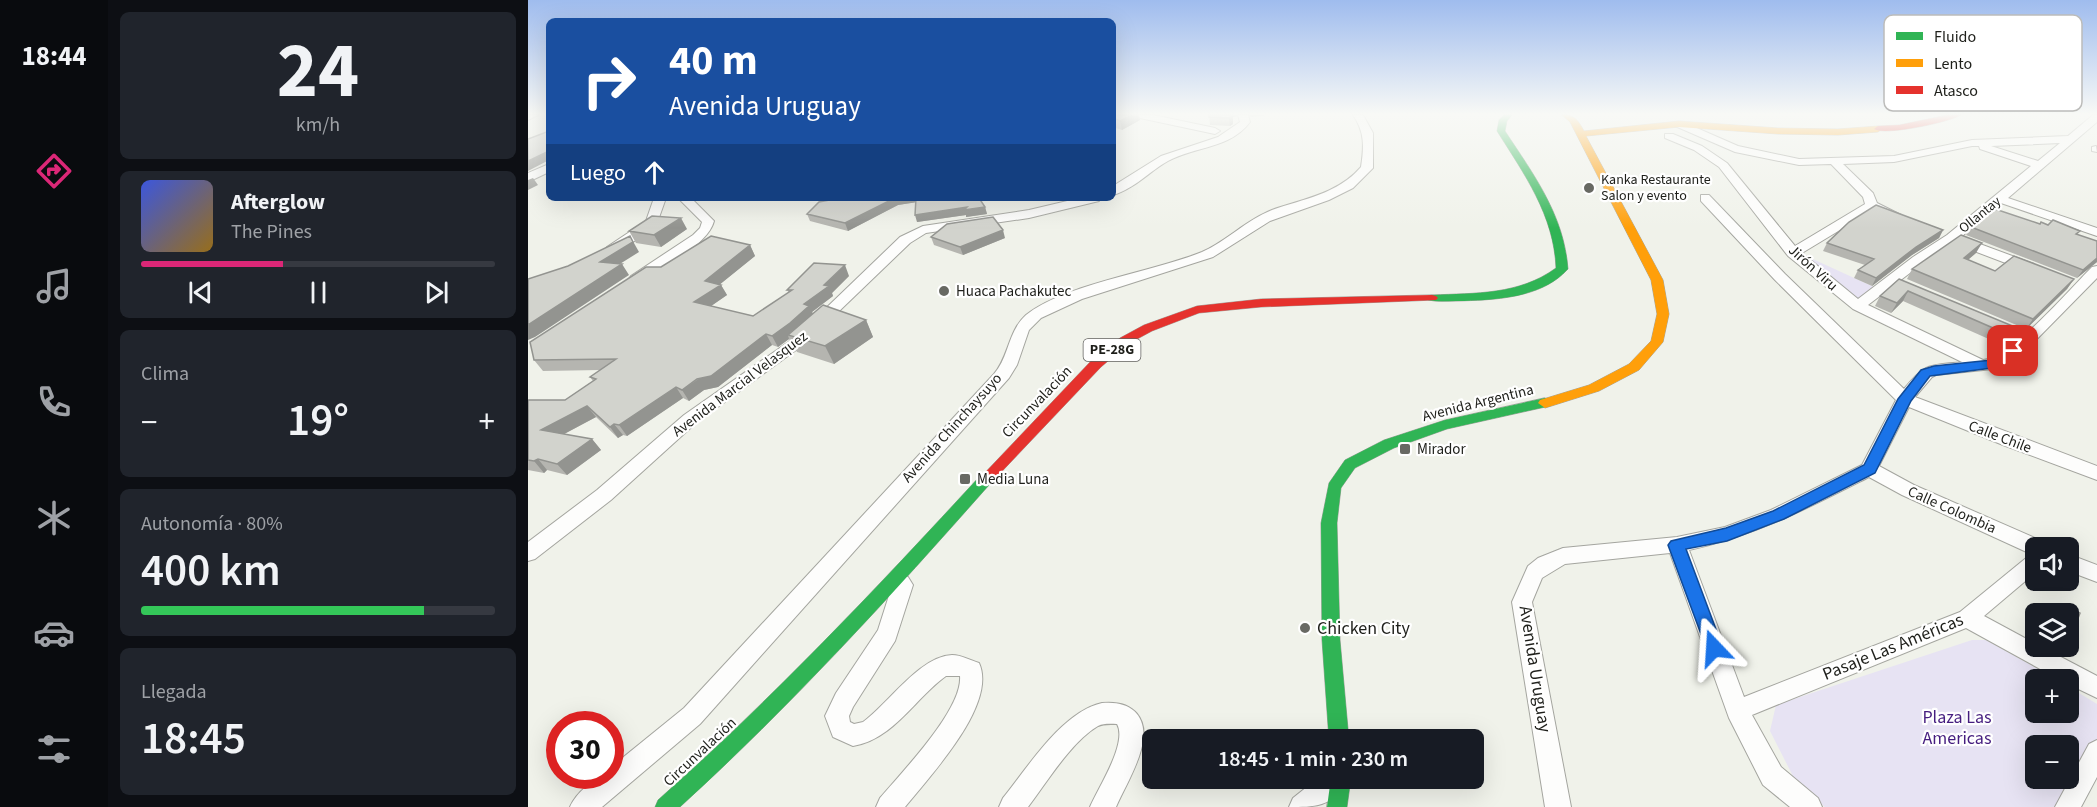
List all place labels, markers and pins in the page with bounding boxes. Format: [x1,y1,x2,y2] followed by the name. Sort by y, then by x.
[1601,170,1711,206] place label: Kanka Restaurante Salon y evento
[1582,181,1596,195] marker: Kanka Restaurante Salon y evento
[956,281,1071,302] place label: Huaca Pachakutec
[937,284,951,298] marker: Huaca Pachakutec
[1987,325,2038,376] pin
[1417,439,1466,460] place label: Mirador
[1398,442,1412,456] marker: Mirador
[977,469,1049,490] place label: Media Luna
[958,472,972,486] marker: Media Luna
[1317,616,1410,641] place label: Chicken City
[1298,621,1312,635] marker: Chicken City

